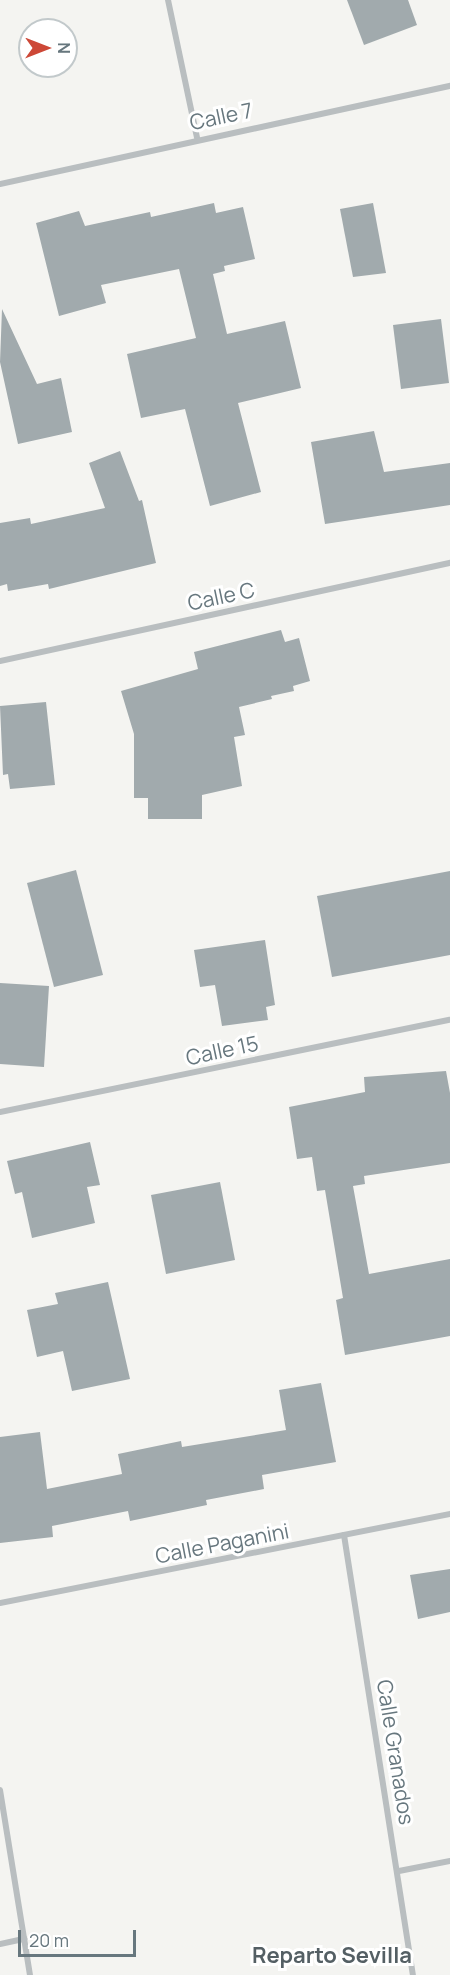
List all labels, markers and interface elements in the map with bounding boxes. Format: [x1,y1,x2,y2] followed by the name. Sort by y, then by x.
[18,18,78,78] north arrow
[53,42,75,54] text: N
[187,97,255,135] street label: Calle 7
[185,577,257,615] street label: Calle C
[184,1030,260,1070] street label: Calle 15
[153,1518,291,1568] street label: Calle Paganini
[372,1678,420,1826] street label: Calle Granados
[21,1918,140,1956] scale bar
[29,1928,69,1952] text: 20 m
[252,1943,412,1969] district label: Reparto Sevilla

